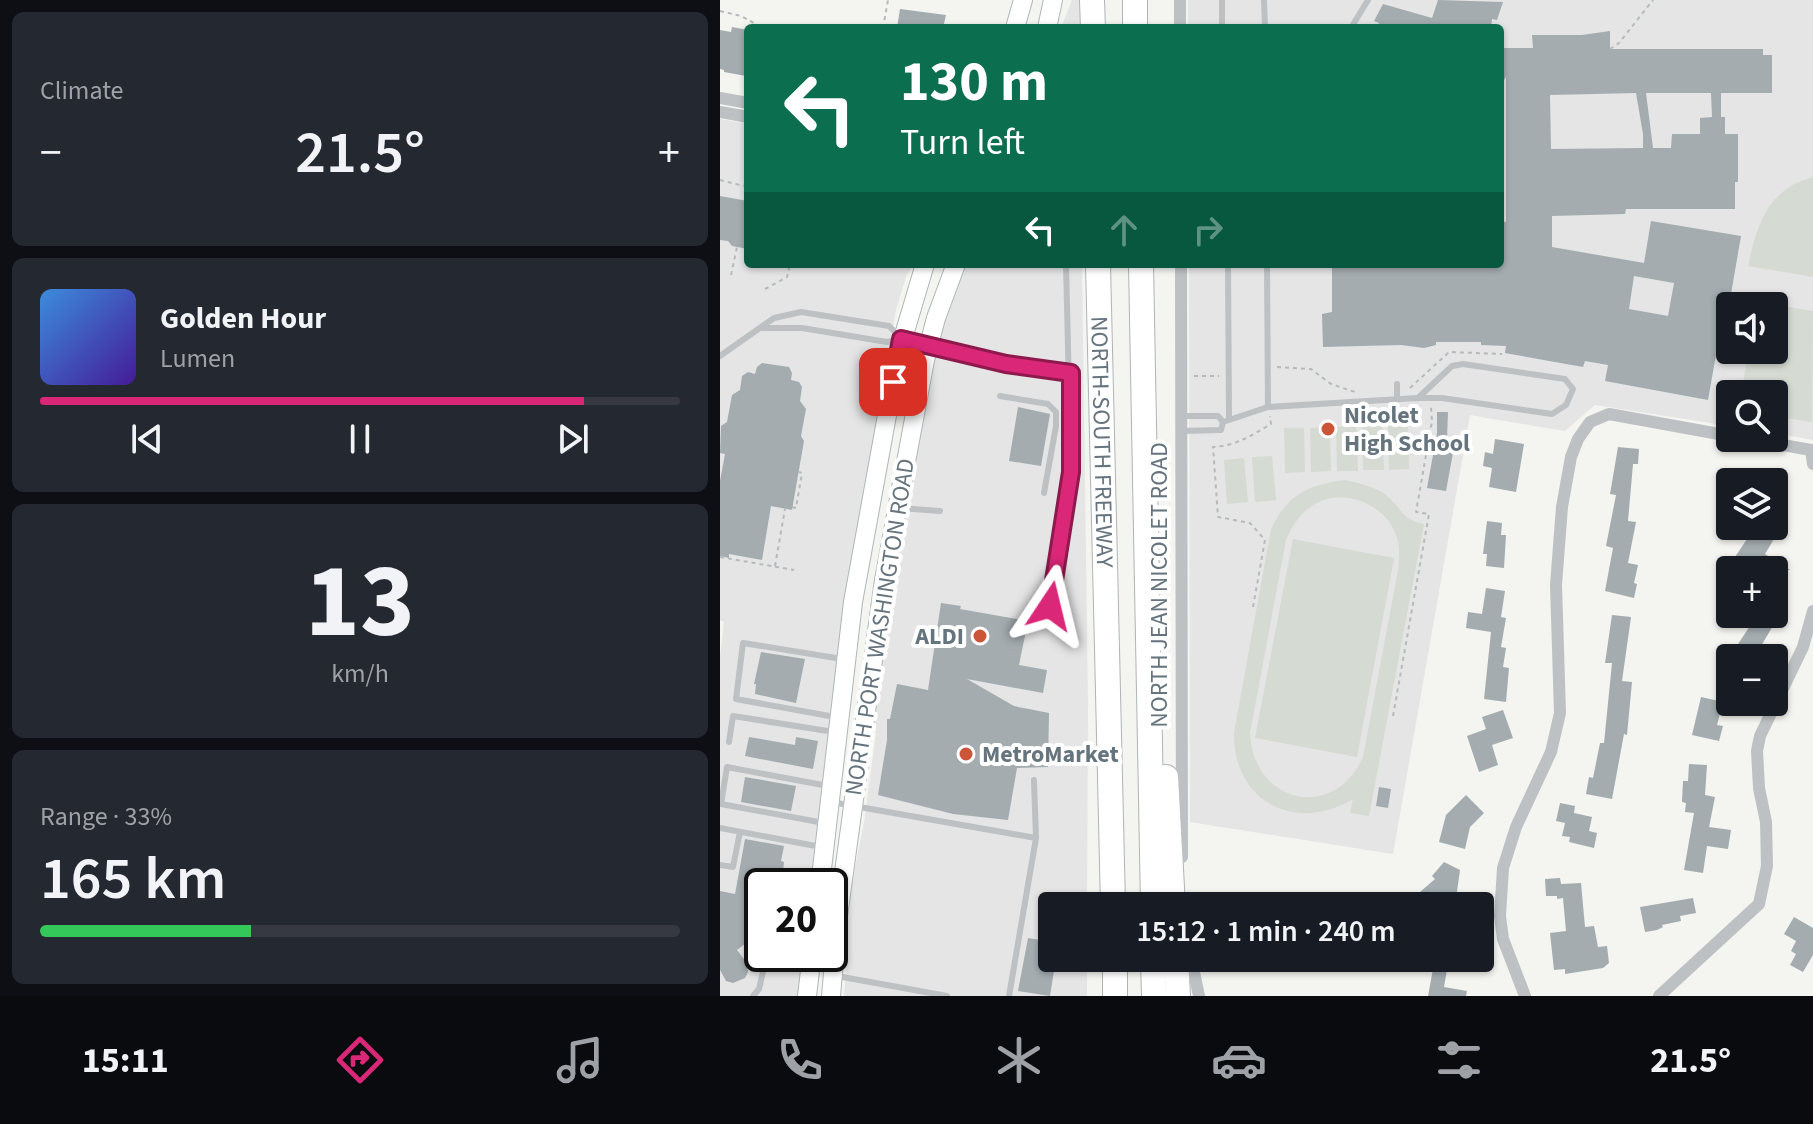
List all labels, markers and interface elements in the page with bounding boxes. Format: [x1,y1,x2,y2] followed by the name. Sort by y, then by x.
[900,43,1048,122] text: 130 m
[768,56,872,160] icon: left
[40,72,124,109] text: Climate
[295,111,425,196] text: 21.5°
[900,117,1025,168] text: Turn left
[40,122,62,185] text: −
[658,122,680,185] text: +
[1018,208,1062,252] icon: left
[1102,208,1146,252] icon: ahead
[1186,208,1230,252] icon: right
[1716,292,1788,716] map controls
[1716,292,1788,364] button: sound
[160,297,326,340] text: Golden Hour
[1082,316,1123,569] street label: NORTH-SOUTH FREEWAY
[160,340,235,377] text: Lumen
[859,348,927,416] pin
[871,360,915,404] icon: arrive
[1716,380,1788,452] button: search
[1344,398,1470,461] place label: Nicolet High School
[125,417,169,461] icon: previous
[338,417,382,461] icon: pause
[551,417,595,461] icon: next
[1319,420,1337,438] marker: Nicolet High School
[1142,442,1177,728] street label: NORTH JEAN NICOLET ROAD
[836,456,924,798] street label: NORTH PORT WASHINGTON ROAD
[1716,468,1788,540] button: layers
[305,529,415,677] text: 13
[1716,556,1788,628] button: +
[1008,564,1092,648] position arrow
[914,619,964,654] place label: ALDI
[971,627,989,645] marker: ALDI
[1716,644,1788,716] button: −
[331,655,389,692] text: km/h
[982,737,1119,772] place label: MetroMarket
[957,745,975,763] marker: MetroMarket
[40,798,172,835] text: Range · 33%
[40,837,226,922] text: 165 km
[744,868,848,972] speed limit sign: 20
[1136,910,1396,953] text: 15:12 · 1 min · 240 m
[332,1032,388,1088] icon: directions
[552,1032,608,1088] icon: music
[772,1032,828,1088] icon: phone
[991,1032,1047,1088] icon: climate
[1211,1032,1267,1088] icon: car
[1431,1032,1487,1088] icon: filters
[82,1035,169,1086] text: 15:11
[1650,1035,1731,1086] text: 21.5°

